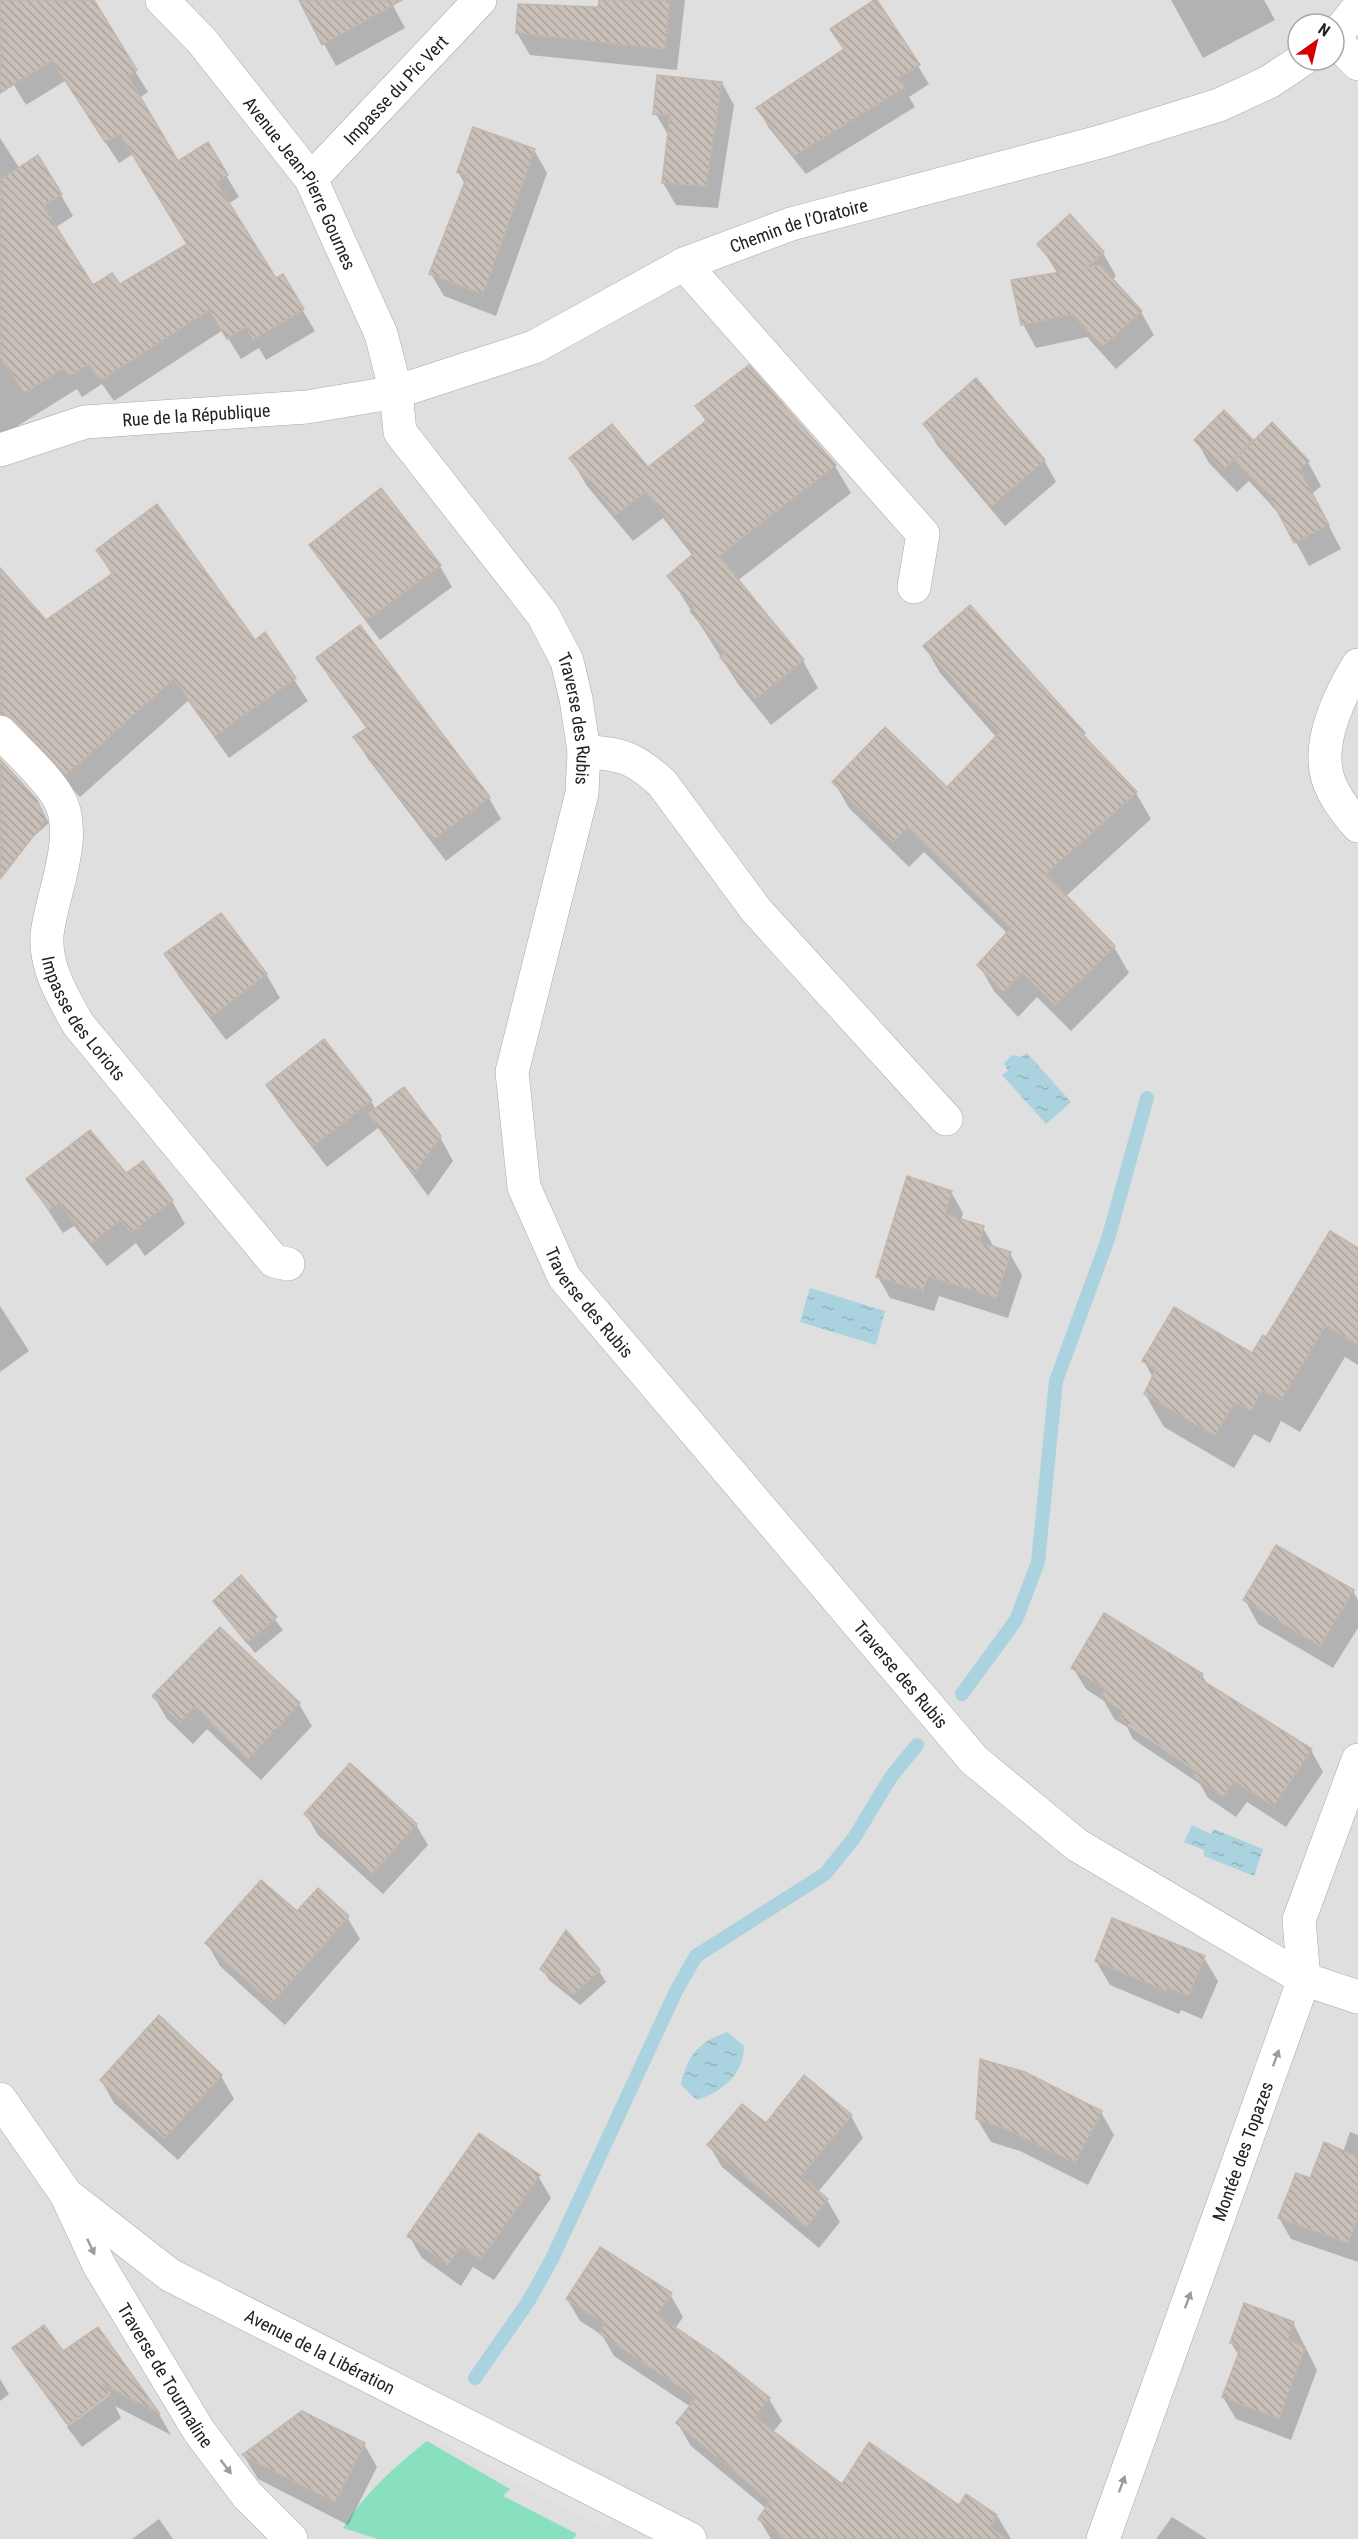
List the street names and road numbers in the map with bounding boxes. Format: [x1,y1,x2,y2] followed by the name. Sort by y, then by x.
[339,31,452,149] street label: Impasse du Pic Vert
[239,92,361,273] street label: Avenue Jean-Pierre Gournes
[727,194,870,257] street label: Chemin de l'Oratoire
[122,399,271,430] street label: Rue de la République
[554,649,595,785] street label: Traverse des Rubis
[38,954,130,1084] street label: Impasse des Loriots
[541,1244,638,1362] street label: Traverse des Rubis
[850,1616,953,1732] street label: Traverse des Rubis
[1208,2079,1277,2224] street label: Montée des Topazes
[114,2299,218,2451] street label: Traverse de Tourmaline
[242,2304,399,2398] street label: Avenue de la Libération

